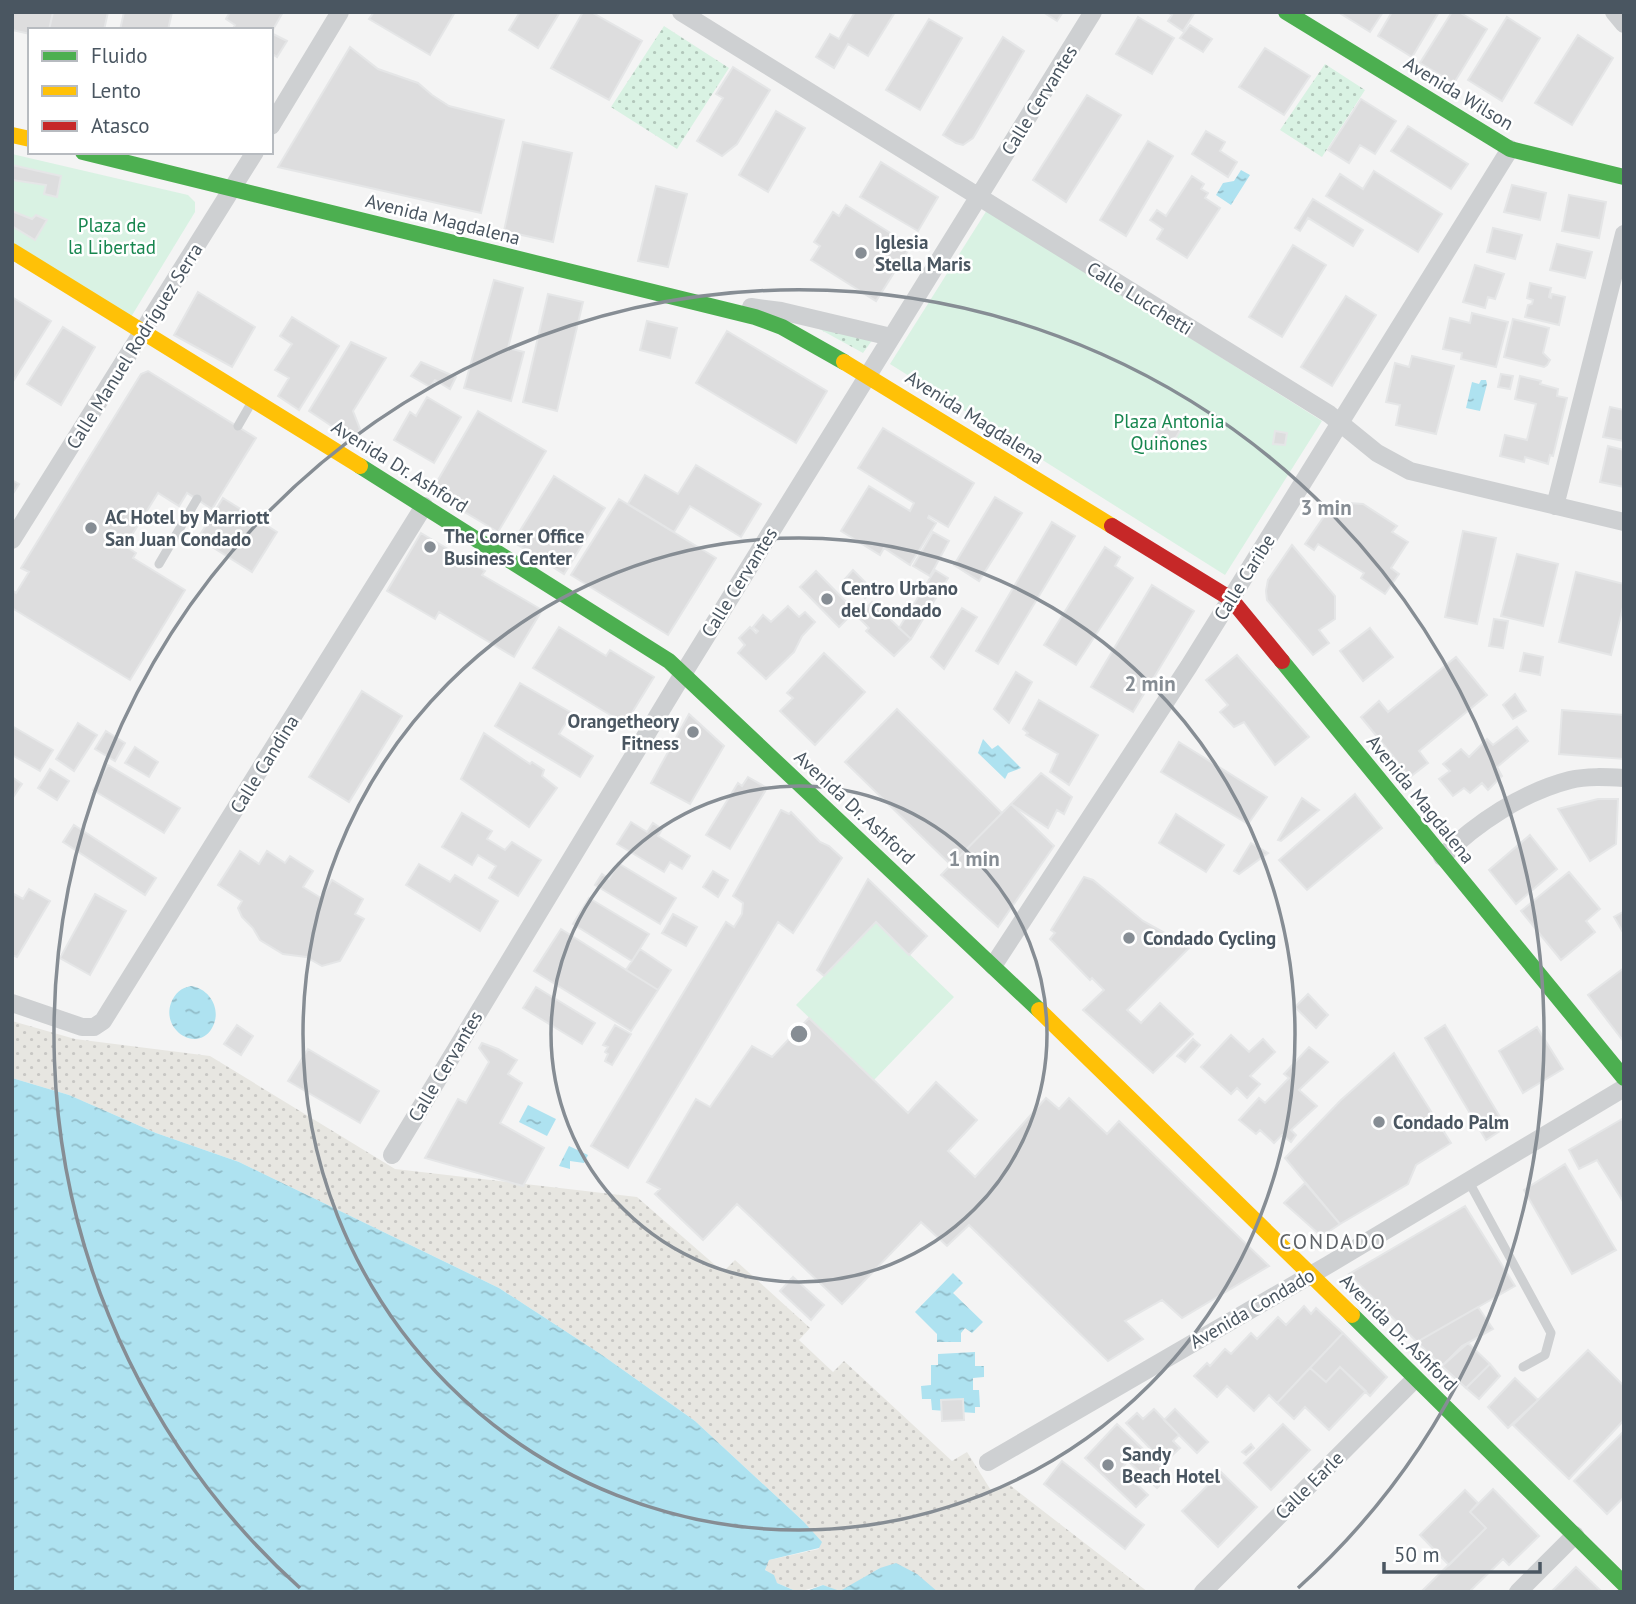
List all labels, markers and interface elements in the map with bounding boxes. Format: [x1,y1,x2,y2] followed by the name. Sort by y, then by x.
[28,28,273,154] legend
[996,41,1082,159] street label: Calle Cervantes
[91,42,148,69] text: Fluido
[1400,51,1518,135] street label: Avenida Wilson
[91,77,141,104] text: Lento
[91,112,150,139] text: Atasco
[363,188,523,250] street label: Avenida Magdalena
[68,213,156,259] park label: Plaza de la Libertad
[875,230,971,276] place label: Iglesia Stella Maris
[61,239,207,453] street label: Calle Manuel Rodríguez Serra
[853,245,869,261] marker: Iglesia Stella Maris
[1083,256,1197,340] street label: Calle Lucchetti
[901,365,1049,469] street label: Avenida Magdalena
[1114,409,1224,455] park label: Plaza Antonia Quiñones
[327,414,473,518] street label: Avenida Dr. Ashford
[1300,494,1352,521] text: 3 min
[105,505,270,551] place label: AC Hotel by Marriott San Juan Condado
[83,520,99,536] marker: AC Hotel by Marriott San Juan Condado
[696,523,782,641] street label: Calle Cervantes
[444,524,584,570] place label: The Corner Office Business Center
[1208,529,1280,625] street label: Calle Caribe
[422,539,438,555] marker: The Corner Office Business Center
[841,576,958,622] place label: Centro Urbano del Condado
[819,591,835,607] marker: Centro Urbano del Condado
[1124,670,1176,697] text: 2 min
[567,709,680,755] place label: Orangetheory Fitness
[224,710,304,818] street label: Calle Candina
[685,724,701,740] marker: Orangetheory Fitness
[1362,730,1480,868] street label: Avenida Magdalena
[790,745,920,869] street label: Avenida Dr. Ashford
[948,845,1000,872] text: 1 min
[1143,926,1276,950] place label: Condado Cycling
[1121,930,1137,946] marker: Condado Cycling
[403,1006,487,1126] street label: Calle Cervantes
[787,1022,811,1046] centre of rings
[1393,1110,1509,1134] place label: Condado Palm
[1371,1114,1387,1130] marker: Condado Palm
[1279,1228,1387,1255] district label: CONDADO
[1185,1263,1319,1353] street label: Avenida Condado
[1335,1268,1463,1396] street label: Avenida Dr. Ashford
[1122,1442,1220,1488] place label: Sandy Beach Hotel
[1270,1446,1348,1524] street label: Calle Earle
[1100,1457,1116,1473] marker: Sandy Beach Hotel
[1384,1530,1540,1574] scale bar
[1394,1541,1440,1568] text: 50 m

